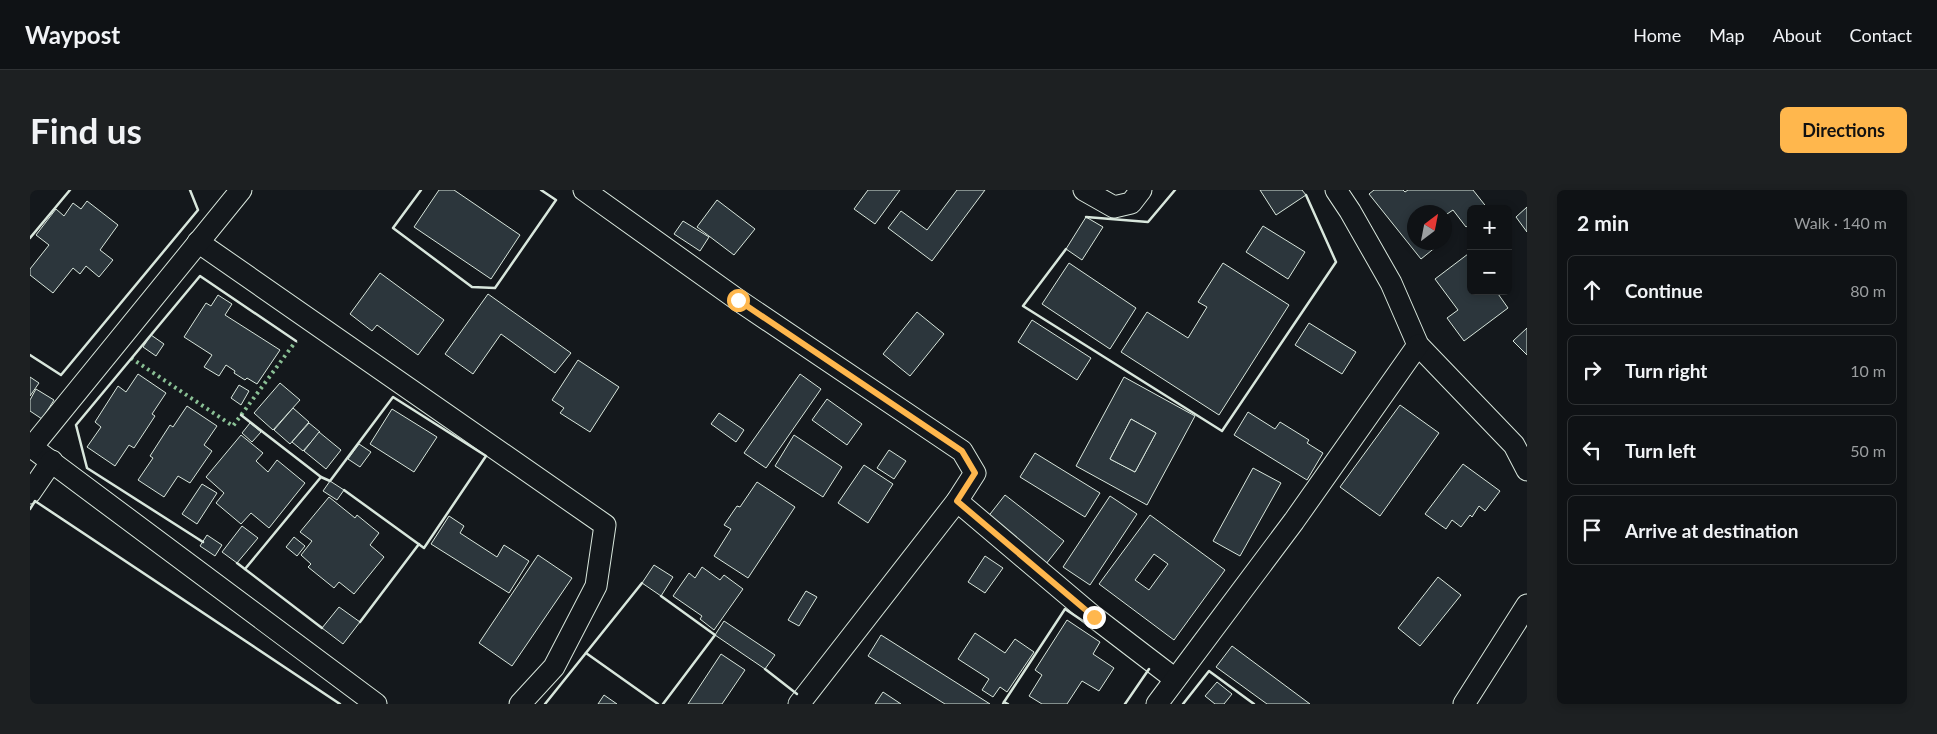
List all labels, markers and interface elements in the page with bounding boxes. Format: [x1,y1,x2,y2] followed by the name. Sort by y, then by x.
[25,20,120,49] text: Waypost
[1633,24,1681,46] text: Home
[1709,24,1745,46] text: Map
[1773,24,1822,46] text: About
[1850,24,1912,46] text: Contact
[1780,107,1907,153] button: Directions
[30,109,142,151] text: Find us
[1407,205,1452,250] north arrow
[1467,205,1512,295] map controls
[1467,205,1512,250] button: +
[1577,210,1629,235] text: 2 min
[1794,213,1887,232] text: Walk · 140 m
[1467,250,1512,295] button: −
[1578,276,1606,304] icon: ahead
[1625,279,1703,302] text: Continue
[1850,281,1886,300] text: 80 m
[727,289,750,312] route start
[1578,356,1606,384] icon: right
[1625,359,1707,382] text: Turn right
[1850,361,1886,380] text: 10 m
[1578,436,1606,464] icon: left
[1625,439,1696,462] text: Turn left
[1850,441,1886,460] text: 50 m
[1578,516,1606,544] icon: arrive
[1625,519,1798,542] text: Arrive at destination
[1083,606,1106,629] route end

